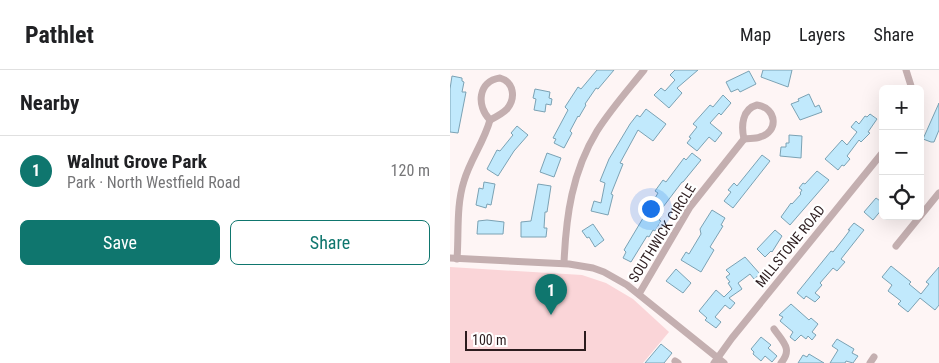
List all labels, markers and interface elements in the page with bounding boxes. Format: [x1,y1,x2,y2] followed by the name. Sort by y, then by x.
[25,21,94,49] text: Pathlet
[740,24,771,45] text: Map
[799,24,846,45] text: Layers
[874,24,914,45] text: Share
[879,85,924,220] map controls
[879,85,924,130] button: +
[20,91,79,115] text: Nearby
[879,130,924,175] button: −
[67,150,207,173] text: Walnut Grove Park
[32,161,40,180] text: 1
[391,161,430,180] text: 120 m
[67,173,240,192] text: Park · North Westfield Road
[879,175,924,220] button: locate
[625,181,699,285] street label: SOUTHWICK CIRCLE
[638,196,664,222] your location
[752,202,828,290] street label: MILLSTONE ROAD
[20,220,220,265] button: Save
[230,220,430,265] button: Share
[535,274,567,315] pin: 1
[465,328,586,351] scale bar
[472,332,507,348] text: 100 m

